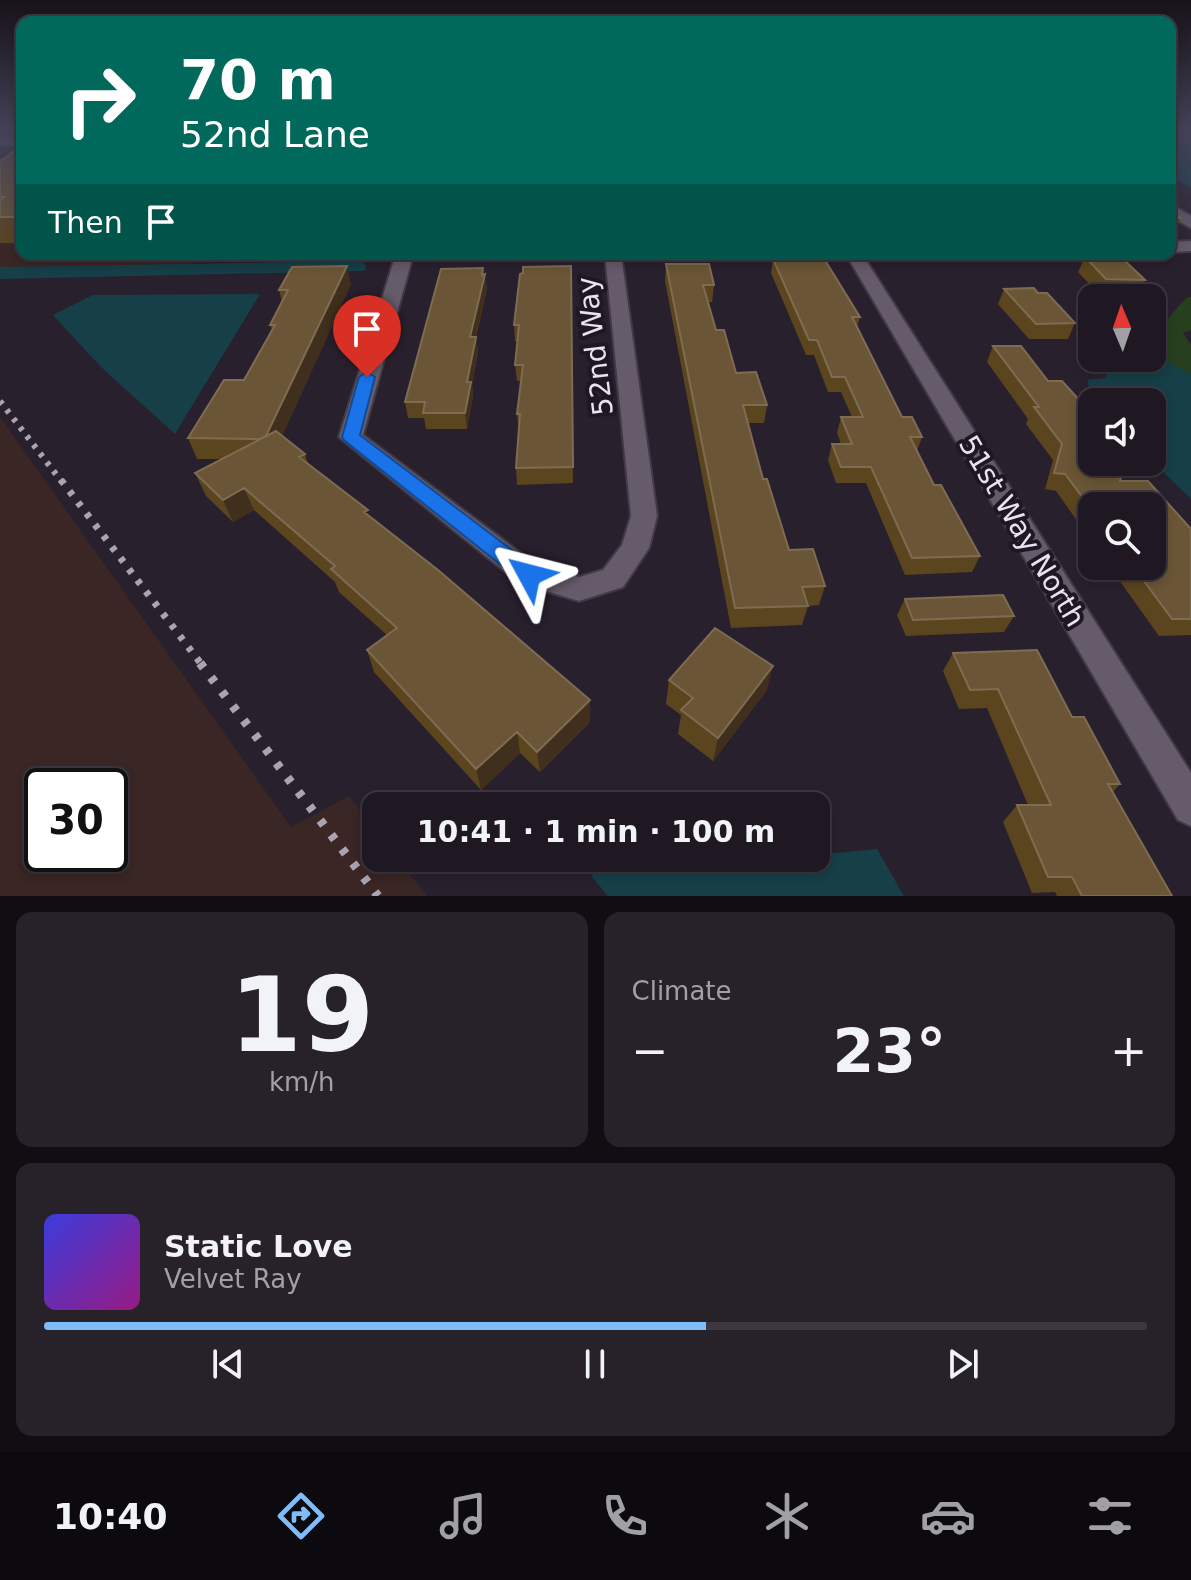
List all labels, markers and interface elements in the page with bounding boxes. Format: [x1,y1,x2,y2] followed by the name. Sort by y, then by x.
[180,47,336,112] text: 70 m
[48,48,152,152] icon: right
[180,114,370,155] text: 52nd Lane
[139,200,183,244] icon: arrive
[48,205,123,240] text: Then
[570,275,620,417] street label: 52nd Way
[1078,284,1166,372] north arrow
[1078,284,1166,580] map controls
[333,295,401,377] pin
[345,307,389,351] icon: arrive
[1078,388,1166,476] button: sound
[952,430,1092,632] street label: 51st Way North
[1078,492,1166,580] button: search
[487,533,571,617] position arrow
[24,768,128,872] speed limit sign: 30
[417,814,775,849] text: 10:41 · 1 min · 100 m
[229,954,374,1076] text: 19
[632,976,732,1006] text: Climate
[833,1016,946,1086] text: 23°
[632,1025,668,1076] text: −
[1110,1025,1147,1076] text: +
[269,1067,335,1097] text: km/h
[164,1229,353,1264] text: Static Love
[164,1264,302,1294] text: Velvet Ray
[206,1342,250,1386] icon: previous
[573,1342,617,1386] icon: pause
[941,1342,985,1386] icon: next
[273,1488,329,1544] icon: directions
[435,1488,491,1544] icon: music
[597,1488,653,1544] icon: phone
[759,1488,815,1544] icon: climate
[920,1488,976,1544] icon: car
[1082,1488,1138,1544] icon: filters
[53,1496,167,1537] text: 10:40

